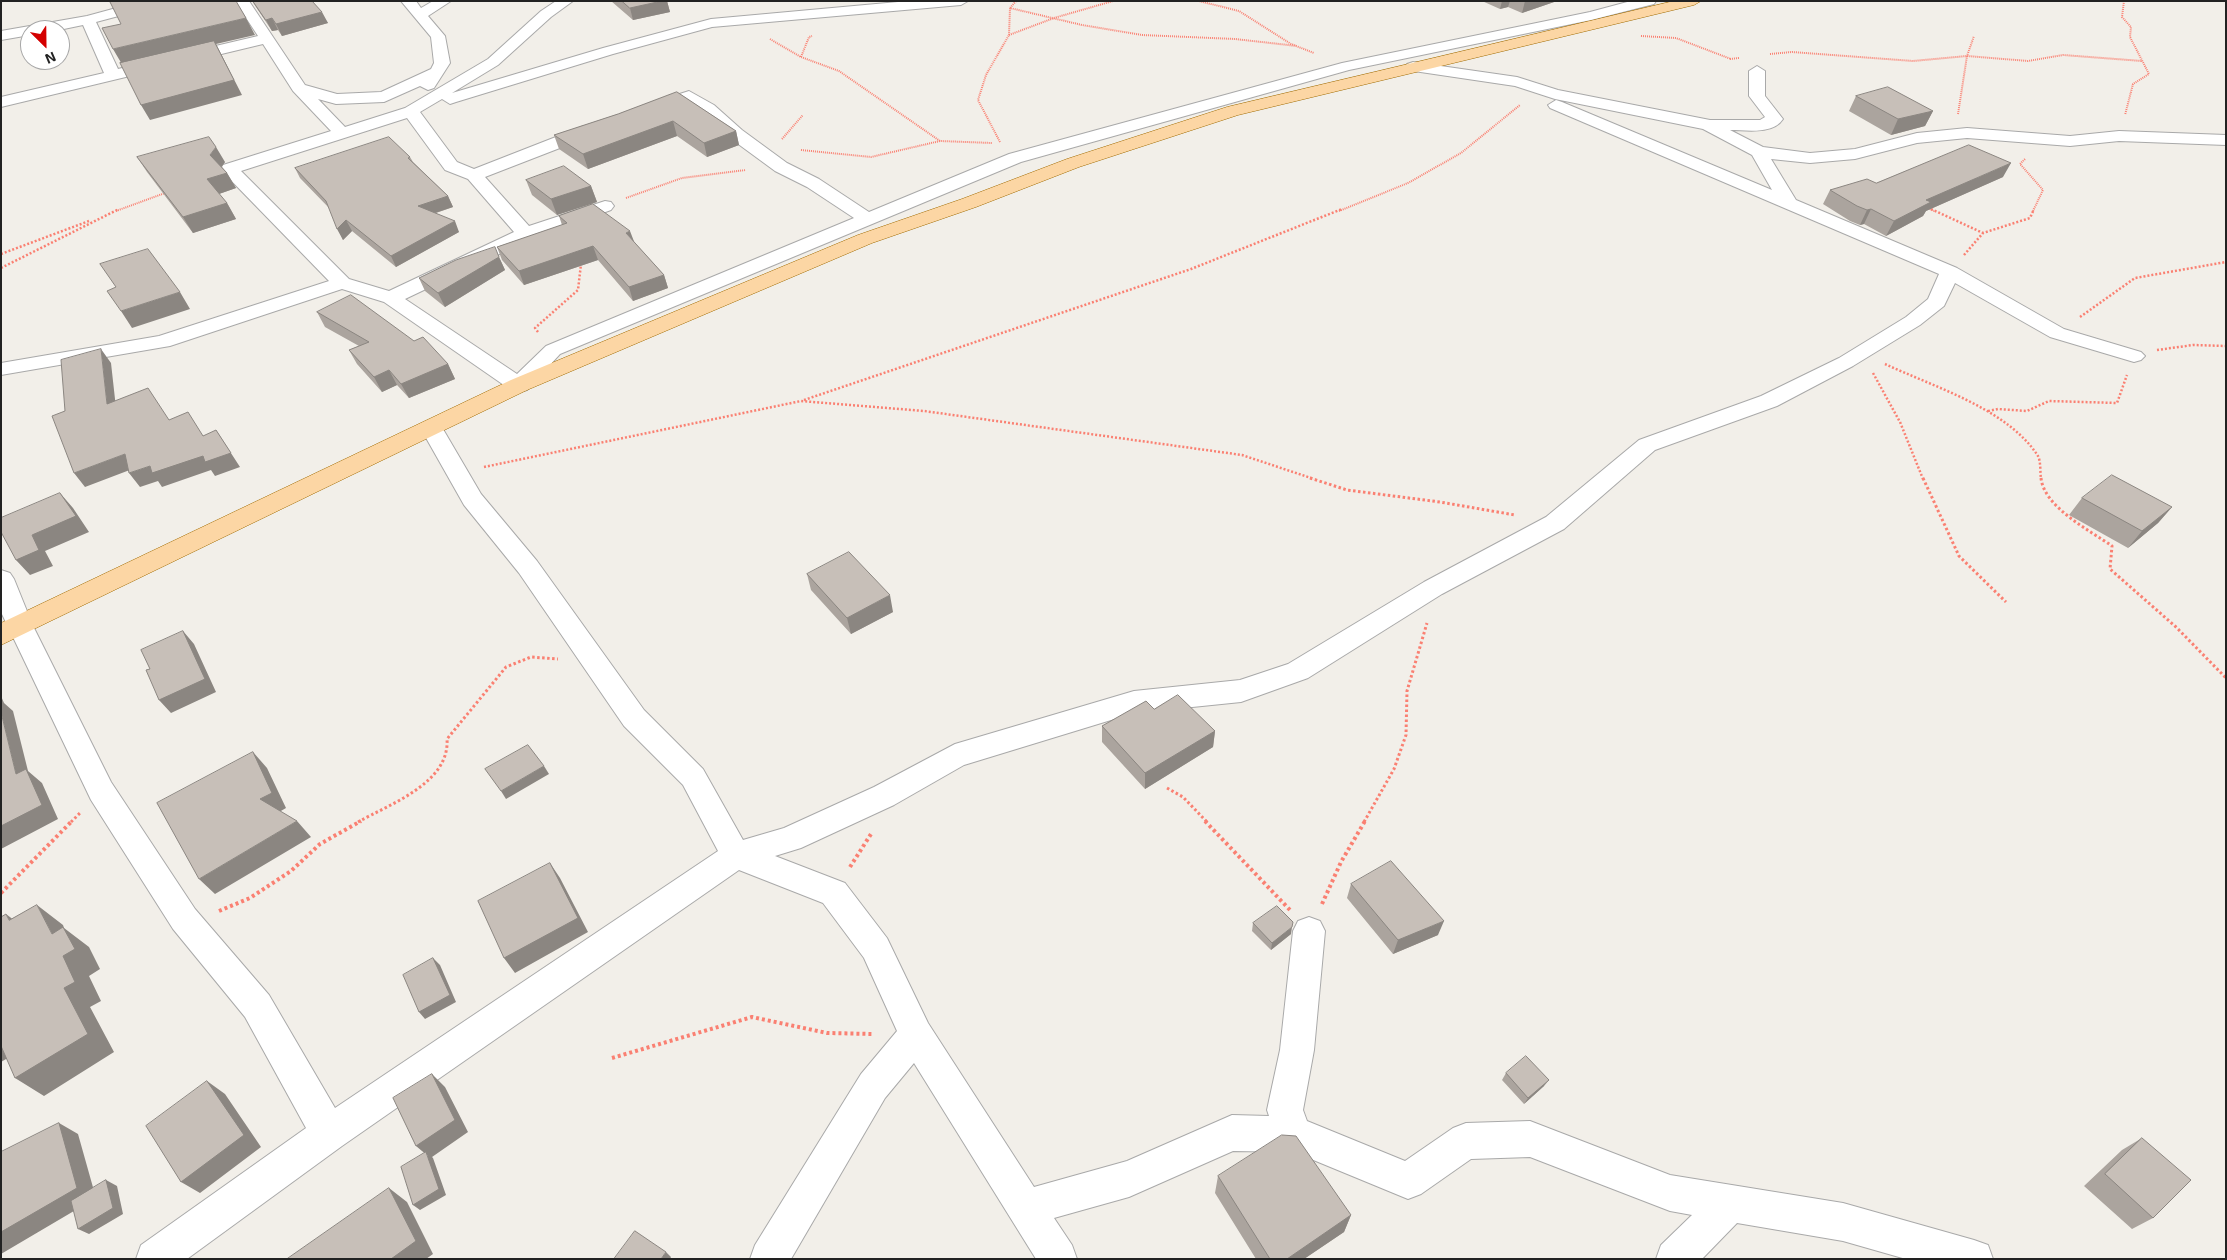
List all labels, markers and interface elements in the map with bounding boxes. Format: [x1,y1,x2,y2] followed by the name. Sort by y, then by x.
[20,20,70,70] north arrow
[43,49,59,68] text: N

